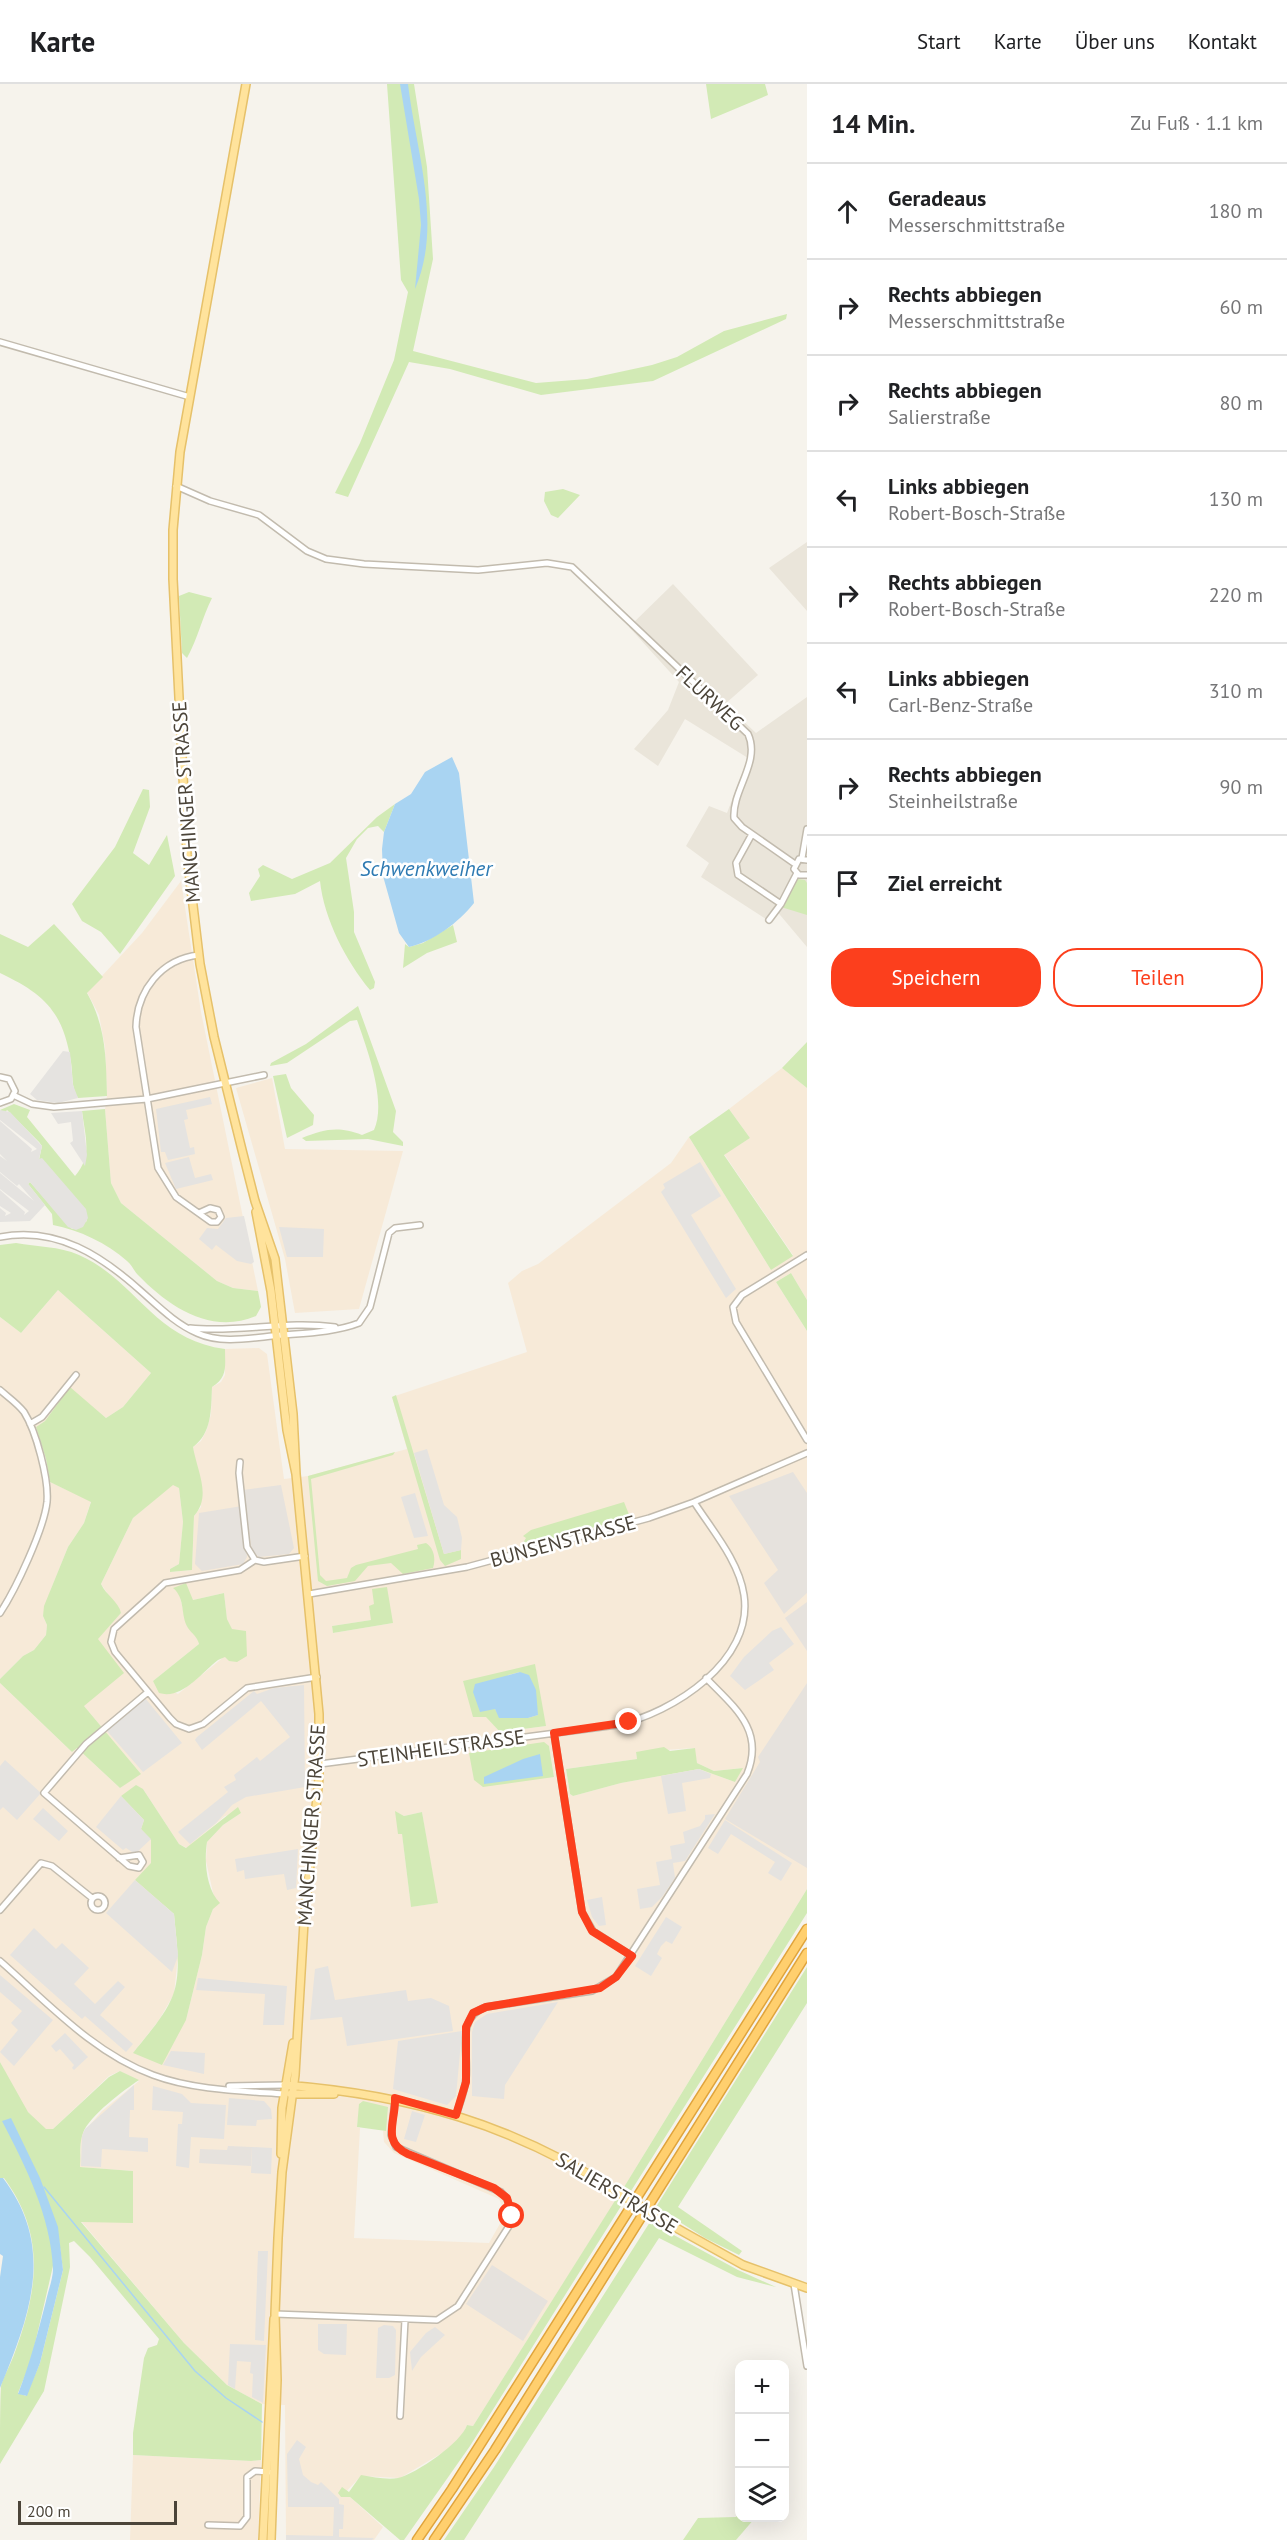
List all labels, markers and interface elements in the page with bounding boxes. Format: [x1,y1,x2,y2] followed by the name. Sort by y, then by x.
[30,23,95,60] text: Karte
[917,28,961,55] text: Start
[994,28,1042,55] text: Karte
[1075,28,1155,55] text: Über uns
[1188,28,1257,55] text: Kontakt
[831,107,915,140] text: 14 Min.
[1130,110,1263,136] text: Zu Fuß · 1.1 km
[888,184,986,212] text: Geradeaus
[831,195,864,228] icon: ahead
[1209,198,1263,224] text: 180 m
[888,212,1065,238] text: Messerschmittstraße
[888,280,1042,308] text: Rechts abbiegen
[831,291,864,324] icon: right
[1220,294,1263,320] text: 60 m
[888,308,1065,334] text: Messerschmittstraße
[888,376,1042,404] text: Rechts abbiegen
[831,387,864,420] icon: right
[1220,390,1263,416] text: 80 m
[888,404,991,430] text: Salierstraße
[888,472,1029,500] text: Links abbiegen
[831,483,864,516] icon: left
[1209,486,1263,512] text: 130 m
[888,500,1065,526] text: Robert-Bosch-Straße
[888,568,1042,596] text: Rechts abbiegen
[831,579,864,612] icon: right
[1209,582,1263,608] text: 220 m
[888,596,1065,622] text: Robert-Bosch-Straße
[670,660,750,736] street label: FLURWEG
[888,664,1029,692] text: Links abbiegen
[831,675,864,708] icon: left
[1209,678,1263,704] text: 310 m
[888,692,1033,718] text: Carl-Benz-Straße
[166,700,206,904] street label: MANCHINGER STRASSE
[888,760,1042,788] text: Rechts abbiegen
[831,771,864,804] icon: right
[1220,774,1263,800] text: 90 m
[888,788,1018,814] text: Steinheilstraße
[360,855,494,882] water label: Schwenkweiher
[831,867,864,900] icon: arrive
[888,869,1002,897] text: Ziel erreicht
[831,948,1041,1007] button: Speichern
[1053,948,1263,1007] button: Teilen
[487,1509,639,1573] street label: BUNSENSTRASSE
[615,1708,641,1734] route end
[291,1723,331,1927] street label: MANCHINGER STRASSE
[356,1723,526,1773] street label: STEINHEILSTRASSE
[551,2146,683,2240] street label: SALIERSTRASSE
[498,2202,524,2228] route start
[735,2360,789,2522] map controls
[735,2360,789,2414] button: +
[735,2414,789,2468] button: −
[735,2468,789,2522] button: layers
[18,2498,177,2526] scale bar
[27,2501,70,2521] text: 200 m

